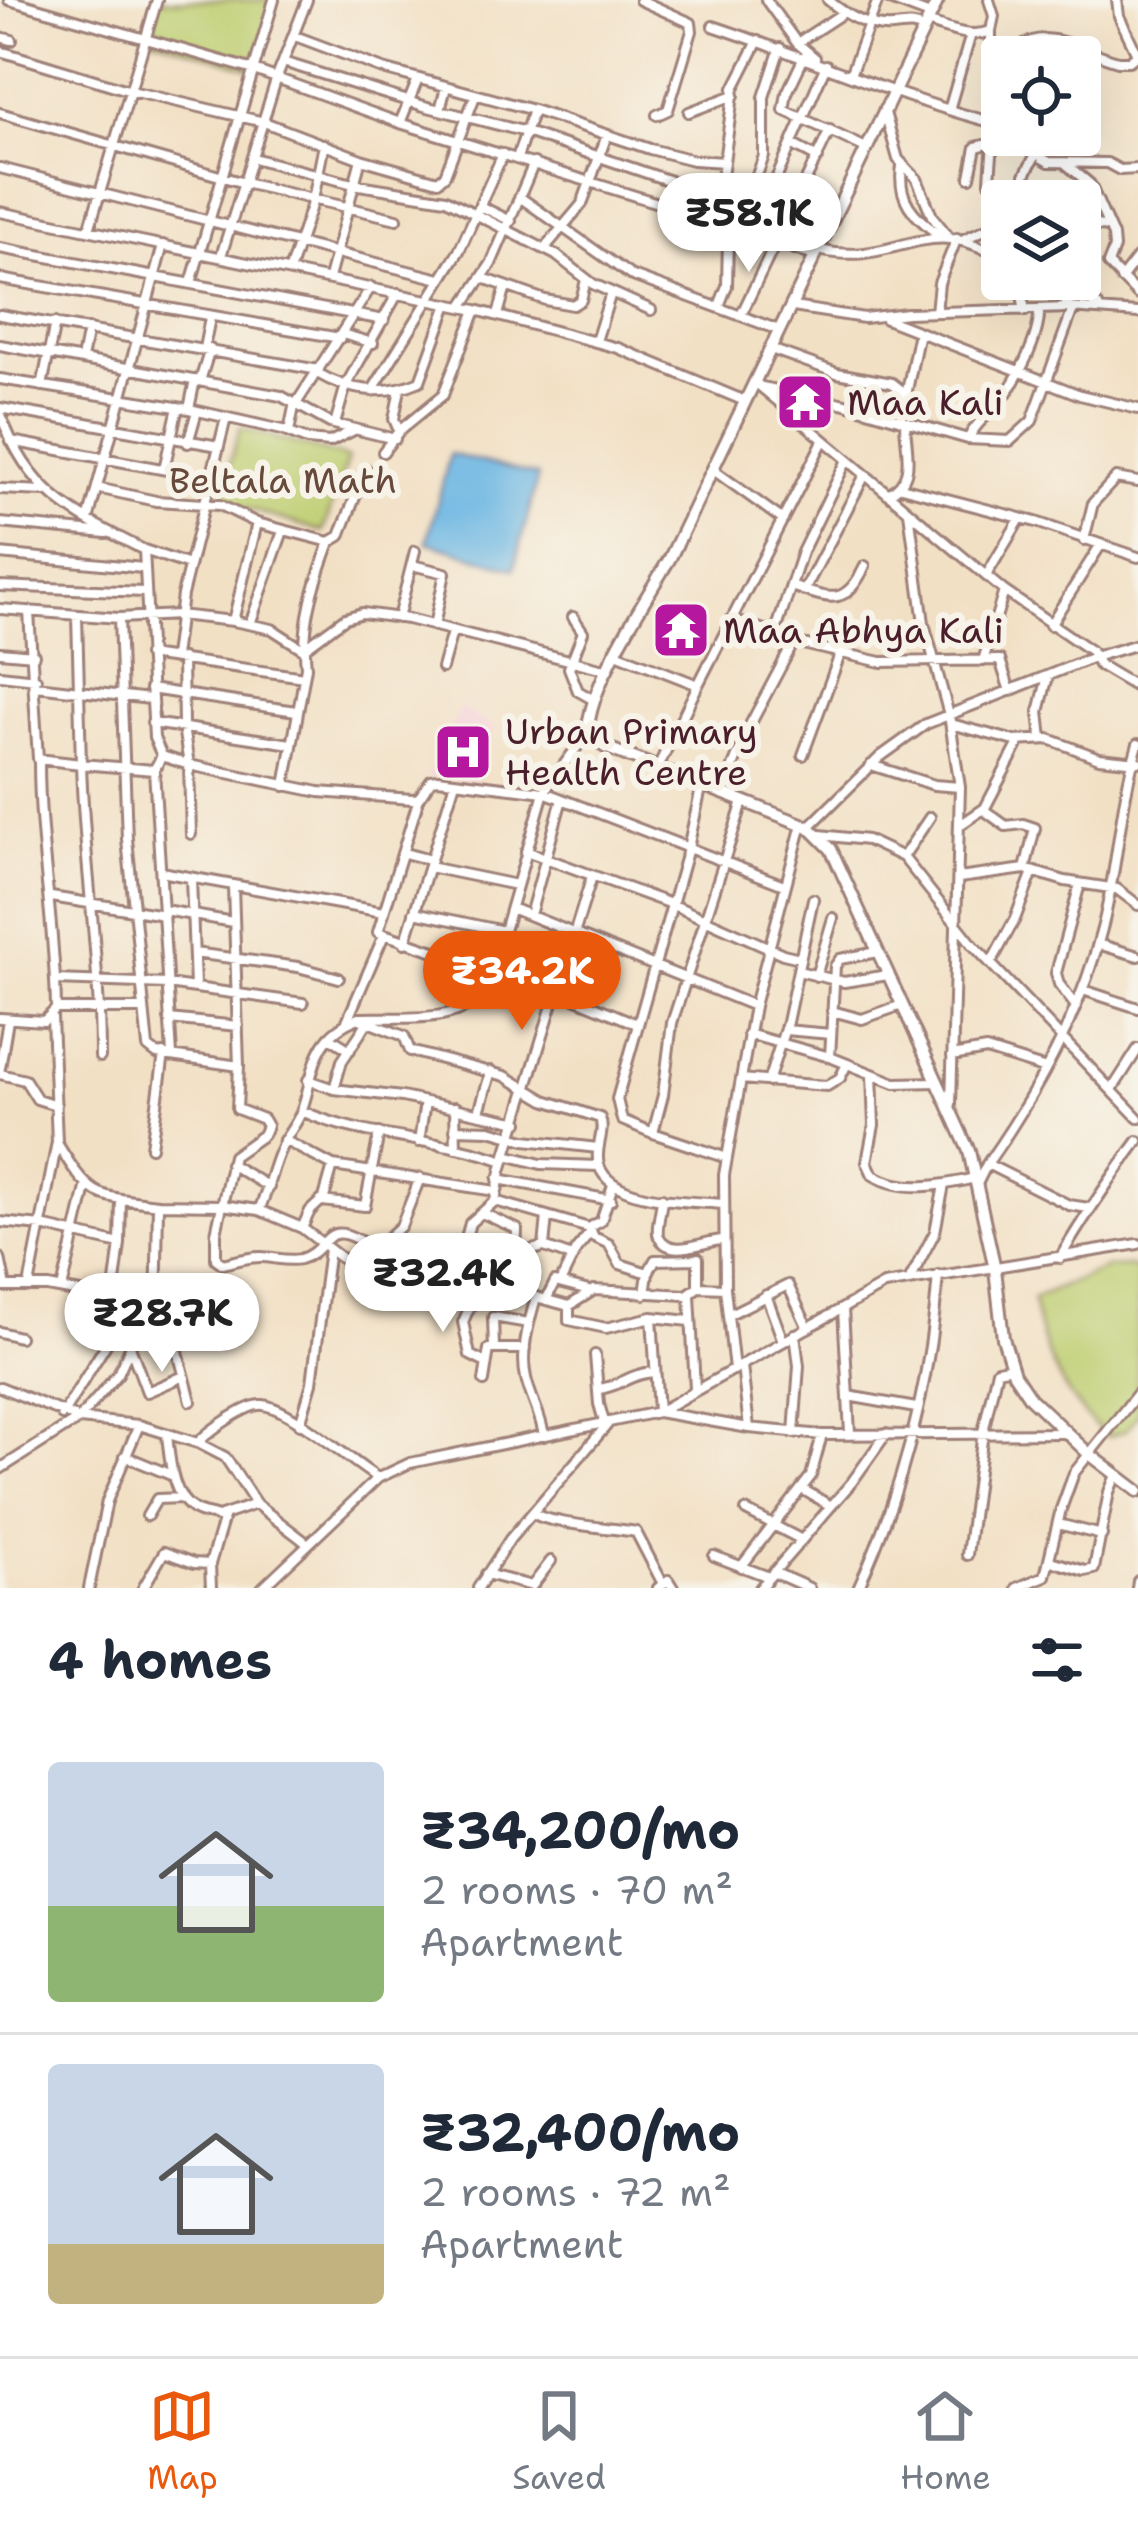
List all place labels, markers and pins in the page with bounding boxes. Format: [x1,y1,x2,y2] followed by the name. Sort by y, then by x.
[651,173,847,275] pin: ₹58.1K
[774,371,836,433] temple icon: Maa Kali
[847,378,1004,427] place label: Maa Kali
[650,599,712,661] temple icon: Maa Abhya Kali
[723,606,1004,655] place label: Maa Abhya Kali
[505,707,758,797] place label: Urban Primary Health Centre
[432,721,494,783] hospital icon: Urban Primary Health Centre
[424,931,620,1033] pin: ₹34.2K
[345,1233,541,1335] pin: ₹32.4K
[64,1273,260,1375] pin: ₹28.7K

